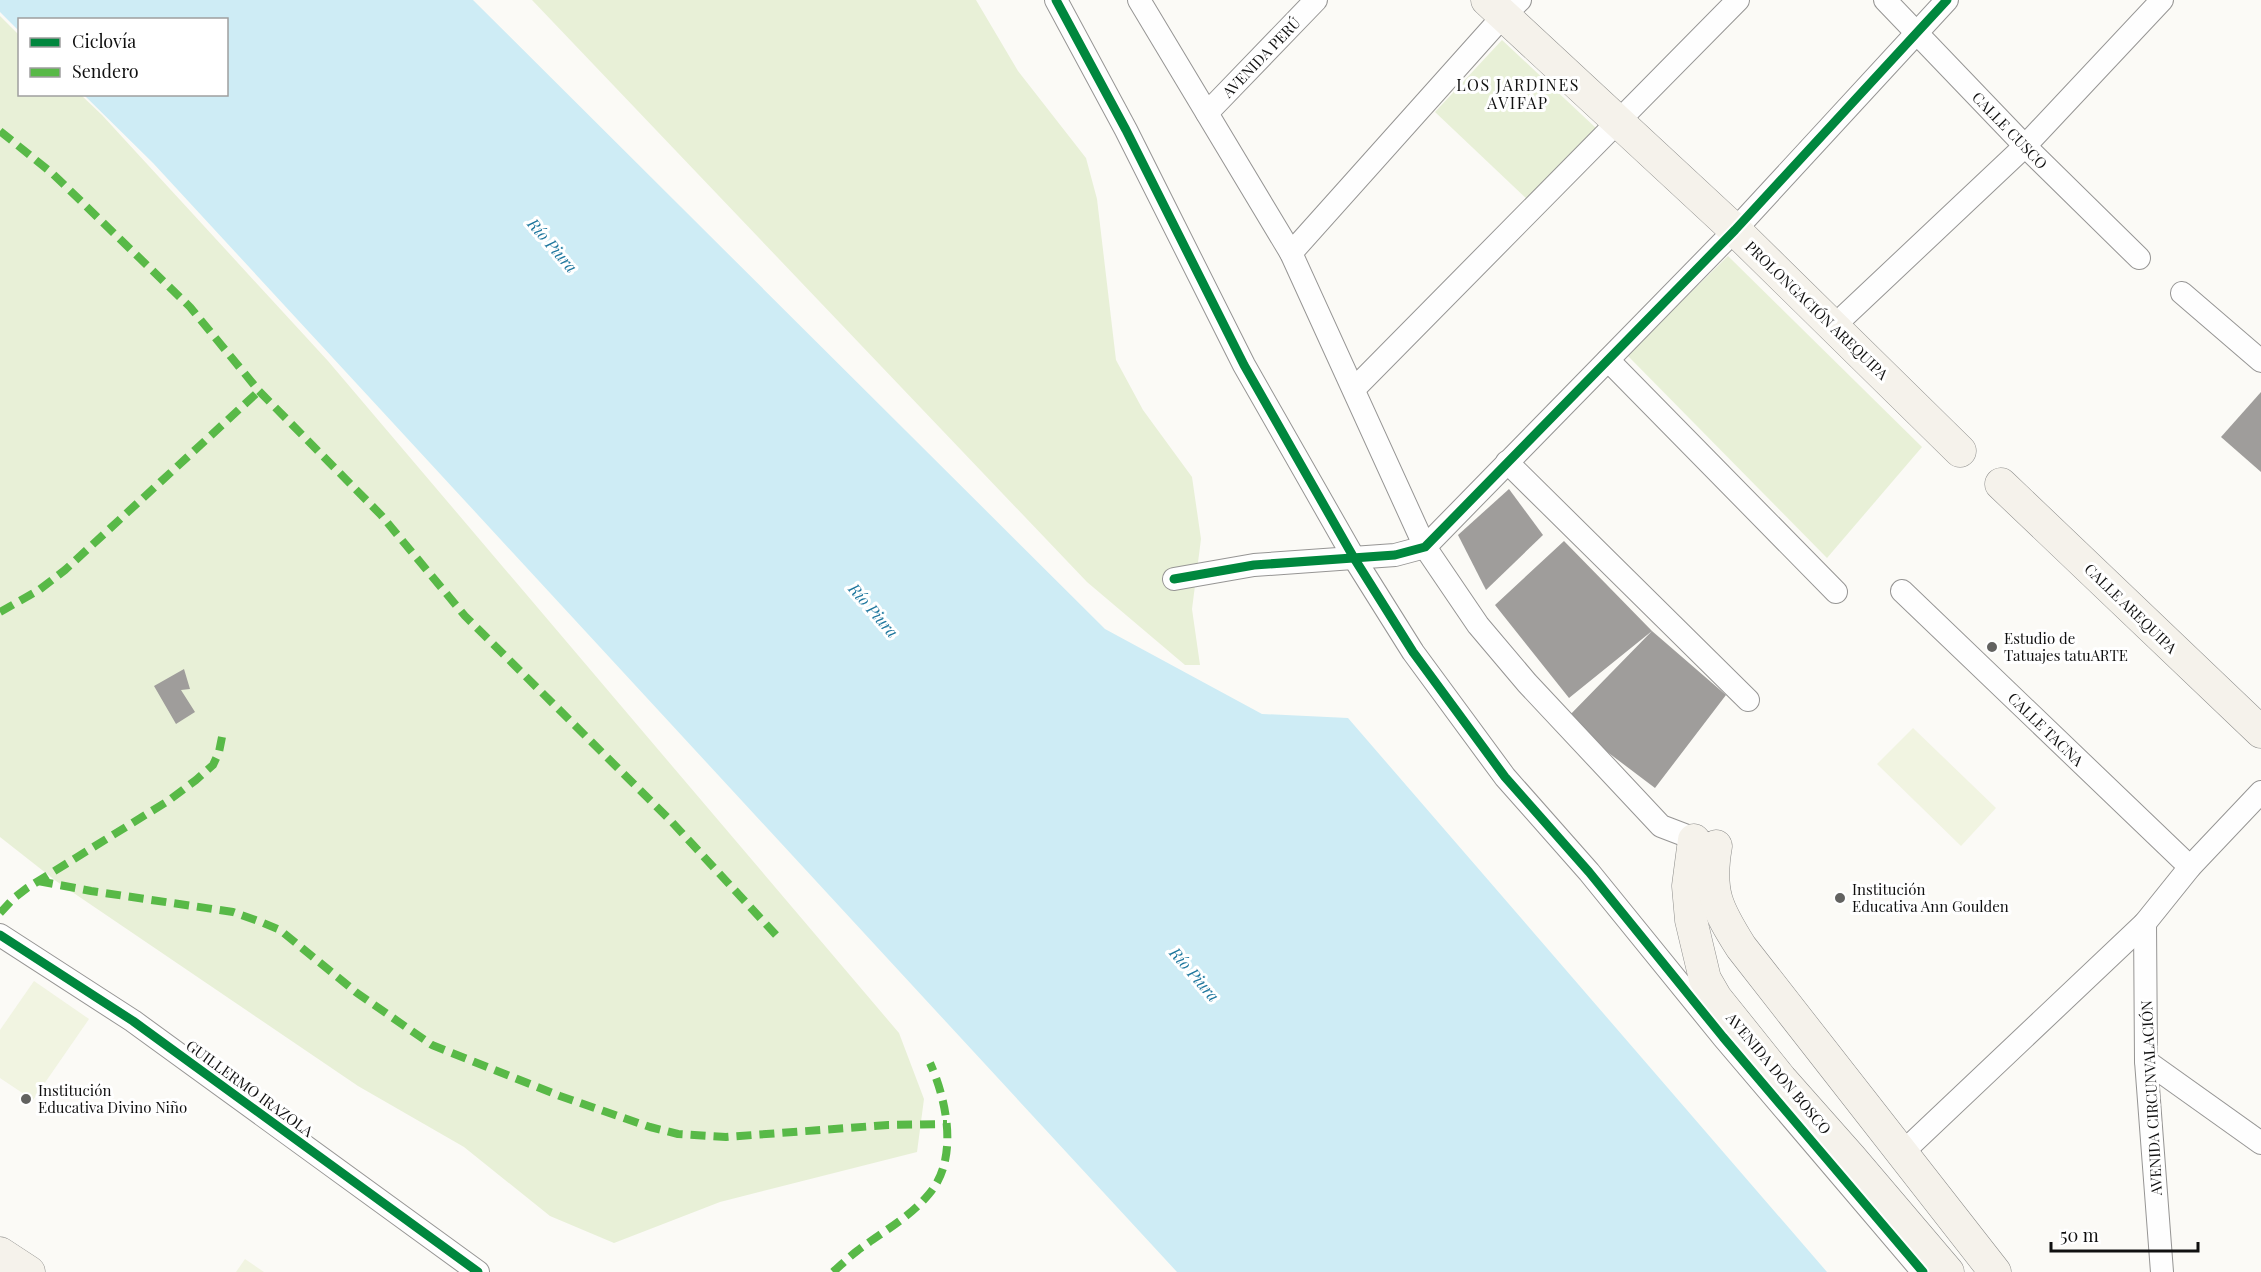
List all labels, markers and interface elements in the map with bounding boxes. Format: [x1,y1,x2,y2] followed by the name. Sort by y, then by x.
[1217,12,1304,102] street label: AVENIDA PERÚ
[18,18,228,96] legend
[72,29,136,53] text: Ciclovía
[72,59,139,83] text: Sendero
[1456,74,1580,113] district label: LOS JARDINES AVIFAP
[1968,87,2052,173] street label: CALLE CUSCO
[523,213,582,277] water label: Río Piura
[1741,236,1893,384] street label: PROLONGACIÓN AREQUIPA
[2080,559,2182,658] street label: CALLE AREQUIPA
[844,578,903,642] water label: Río Piura
[2004,628,2128,665] place label: Estudio de Tatuajes tatuARTE
[1985,640,1999,654] marker: Estudio de Tatuajes tatuARTE
[2004,688,2089,771] street label: CALLE TACNA
[1852,879,2009,916] place label: Institución Educativa Ann Goulden
[1833,891,1847,905] marker: Institución Educativa Ann Goulden
[1165,942,1224,1006] water label: Río Piura
[2136,999,2166,1197] street label: AVENIDA CIRCUNVALACIÓN
[1722,1007,1836,1138] street label: AVENIDA DON BOSCO
[182,1035,318,1141] street label: GUILLERMO IRAZOLA
[38,1080,187,1117] place label: Institución Educativa Divino Niño
[19,1092,33,1106] marker: Institución Educativa Divino Niño
[2051,1215,2198,1253] scale bar
[2060,1223,2099,1247] text: 50 m

